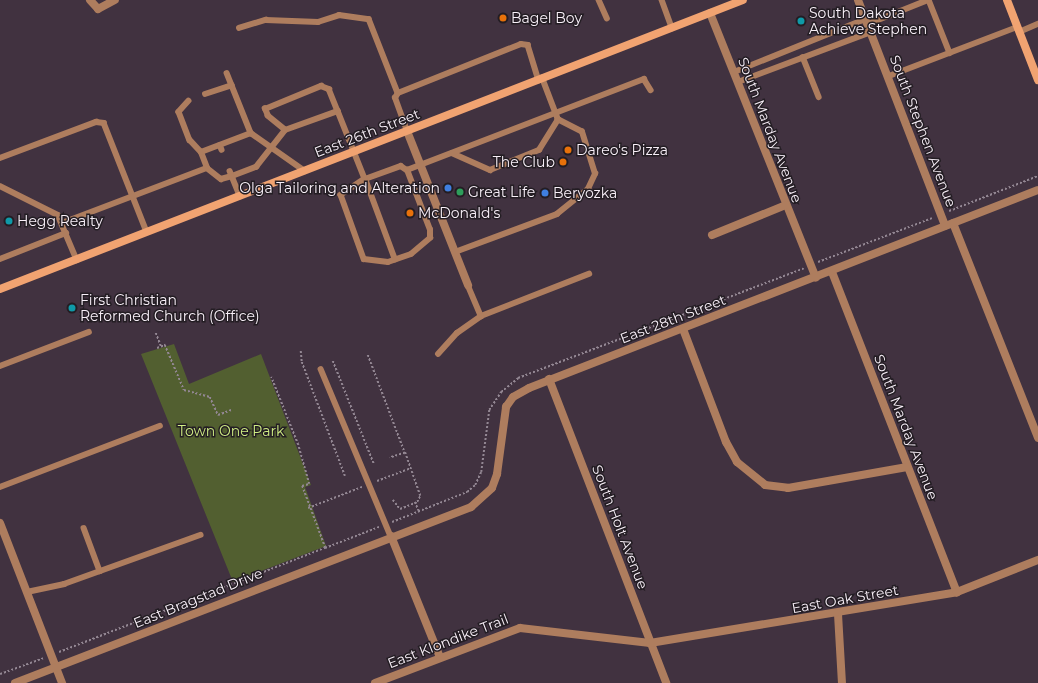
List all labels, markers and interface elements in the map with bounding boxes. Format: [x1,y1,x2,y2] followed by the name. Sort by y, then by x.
[809,5,927,38] place label: South Dakota Achieve Stephen
[511,10,582,26] place label: Bagel Boy
[498,13,508,23] marker: Bagel Boy
[796,16,806,26] marker: South Dakota Achieve Stephen
[886,53,960,209] street label: South Stephen Avenue
[735,55,805,205] street label: South Marday Avenue
[312,105,422,161] street label: East 26th Street
[576,142,668,158] place label: Dareo's Pizza
[563,145,573,155] marker: Dareo's Pizza
[493,154,555,170] place label: The Club
[558,157,568,167] marker: The Club
[239,180,440,196] place label: Olga Tailoring and Alteration
[443,183,453,193] marker: Olga Tailoring and Alteration
[468,184,535,200] place label: Great Life
[553,185,617,201] place label: Beryozka
[455,187,465,197] marker: Great Life
[540,188,550,198] marker: Beryozka
[418,205,500,221] place label: McDonald's
[405,208,415,218] marker: McDonald's
[17,213,103,229] place label: Hegg Realty
[4,216,14,226] marker: Hegg Realty
[618,291,728,347] street label: East 28th Street
[80,292,260,324] place label: First Christian Reformed Church (Office)
[67,303,77,313] marker: First Christian Reformed Church (Office)
[871,352,941,502] street label: South Marday Avenue
[178,423,284,439] park label: Town One Park
[589,463,651,591] street label: South Holt Avenue
[131,564,265,632] street label: East Bragstad Drive
[790,581,900,617] street label: East Oak Street
[385,610,511,672] street label: East Klondike Trail

